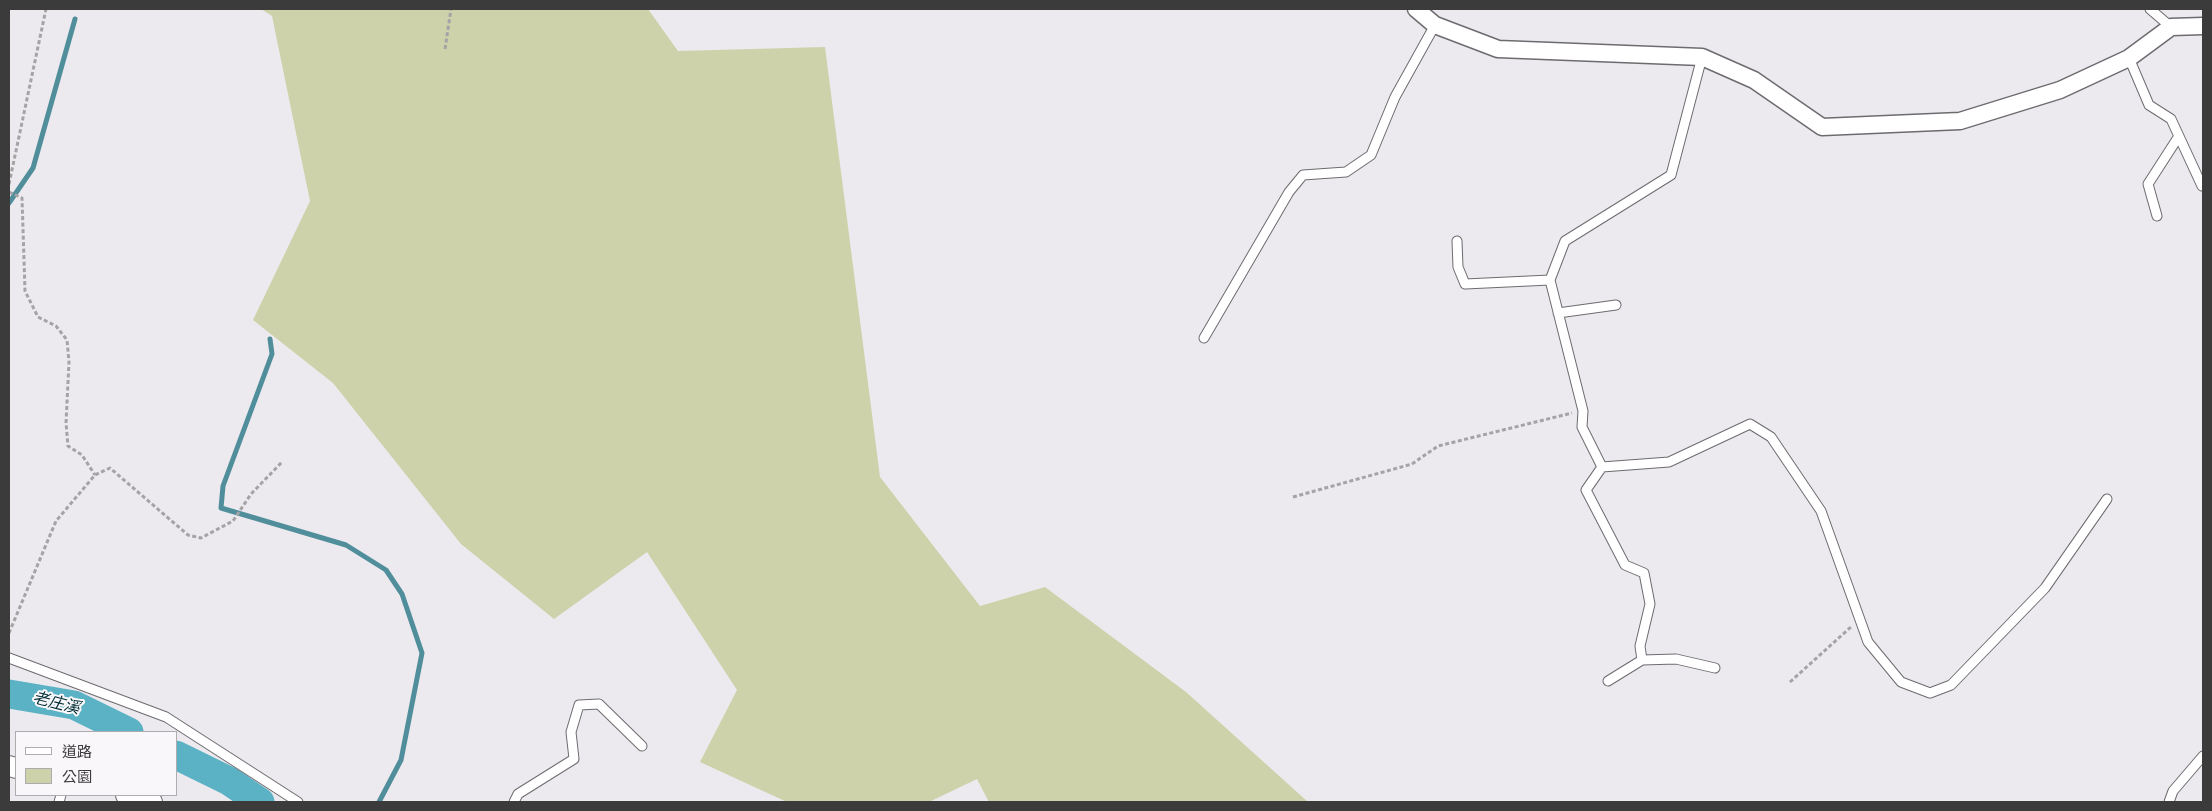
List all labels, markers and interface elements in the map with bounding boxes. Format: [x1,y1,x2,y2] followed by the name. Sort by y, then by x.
[30,689,82,719] water label: 老庄溪
[15,731,178,796] legend
[62,743,92,761] text: 道路
[62,768,92,786] text: 公園

